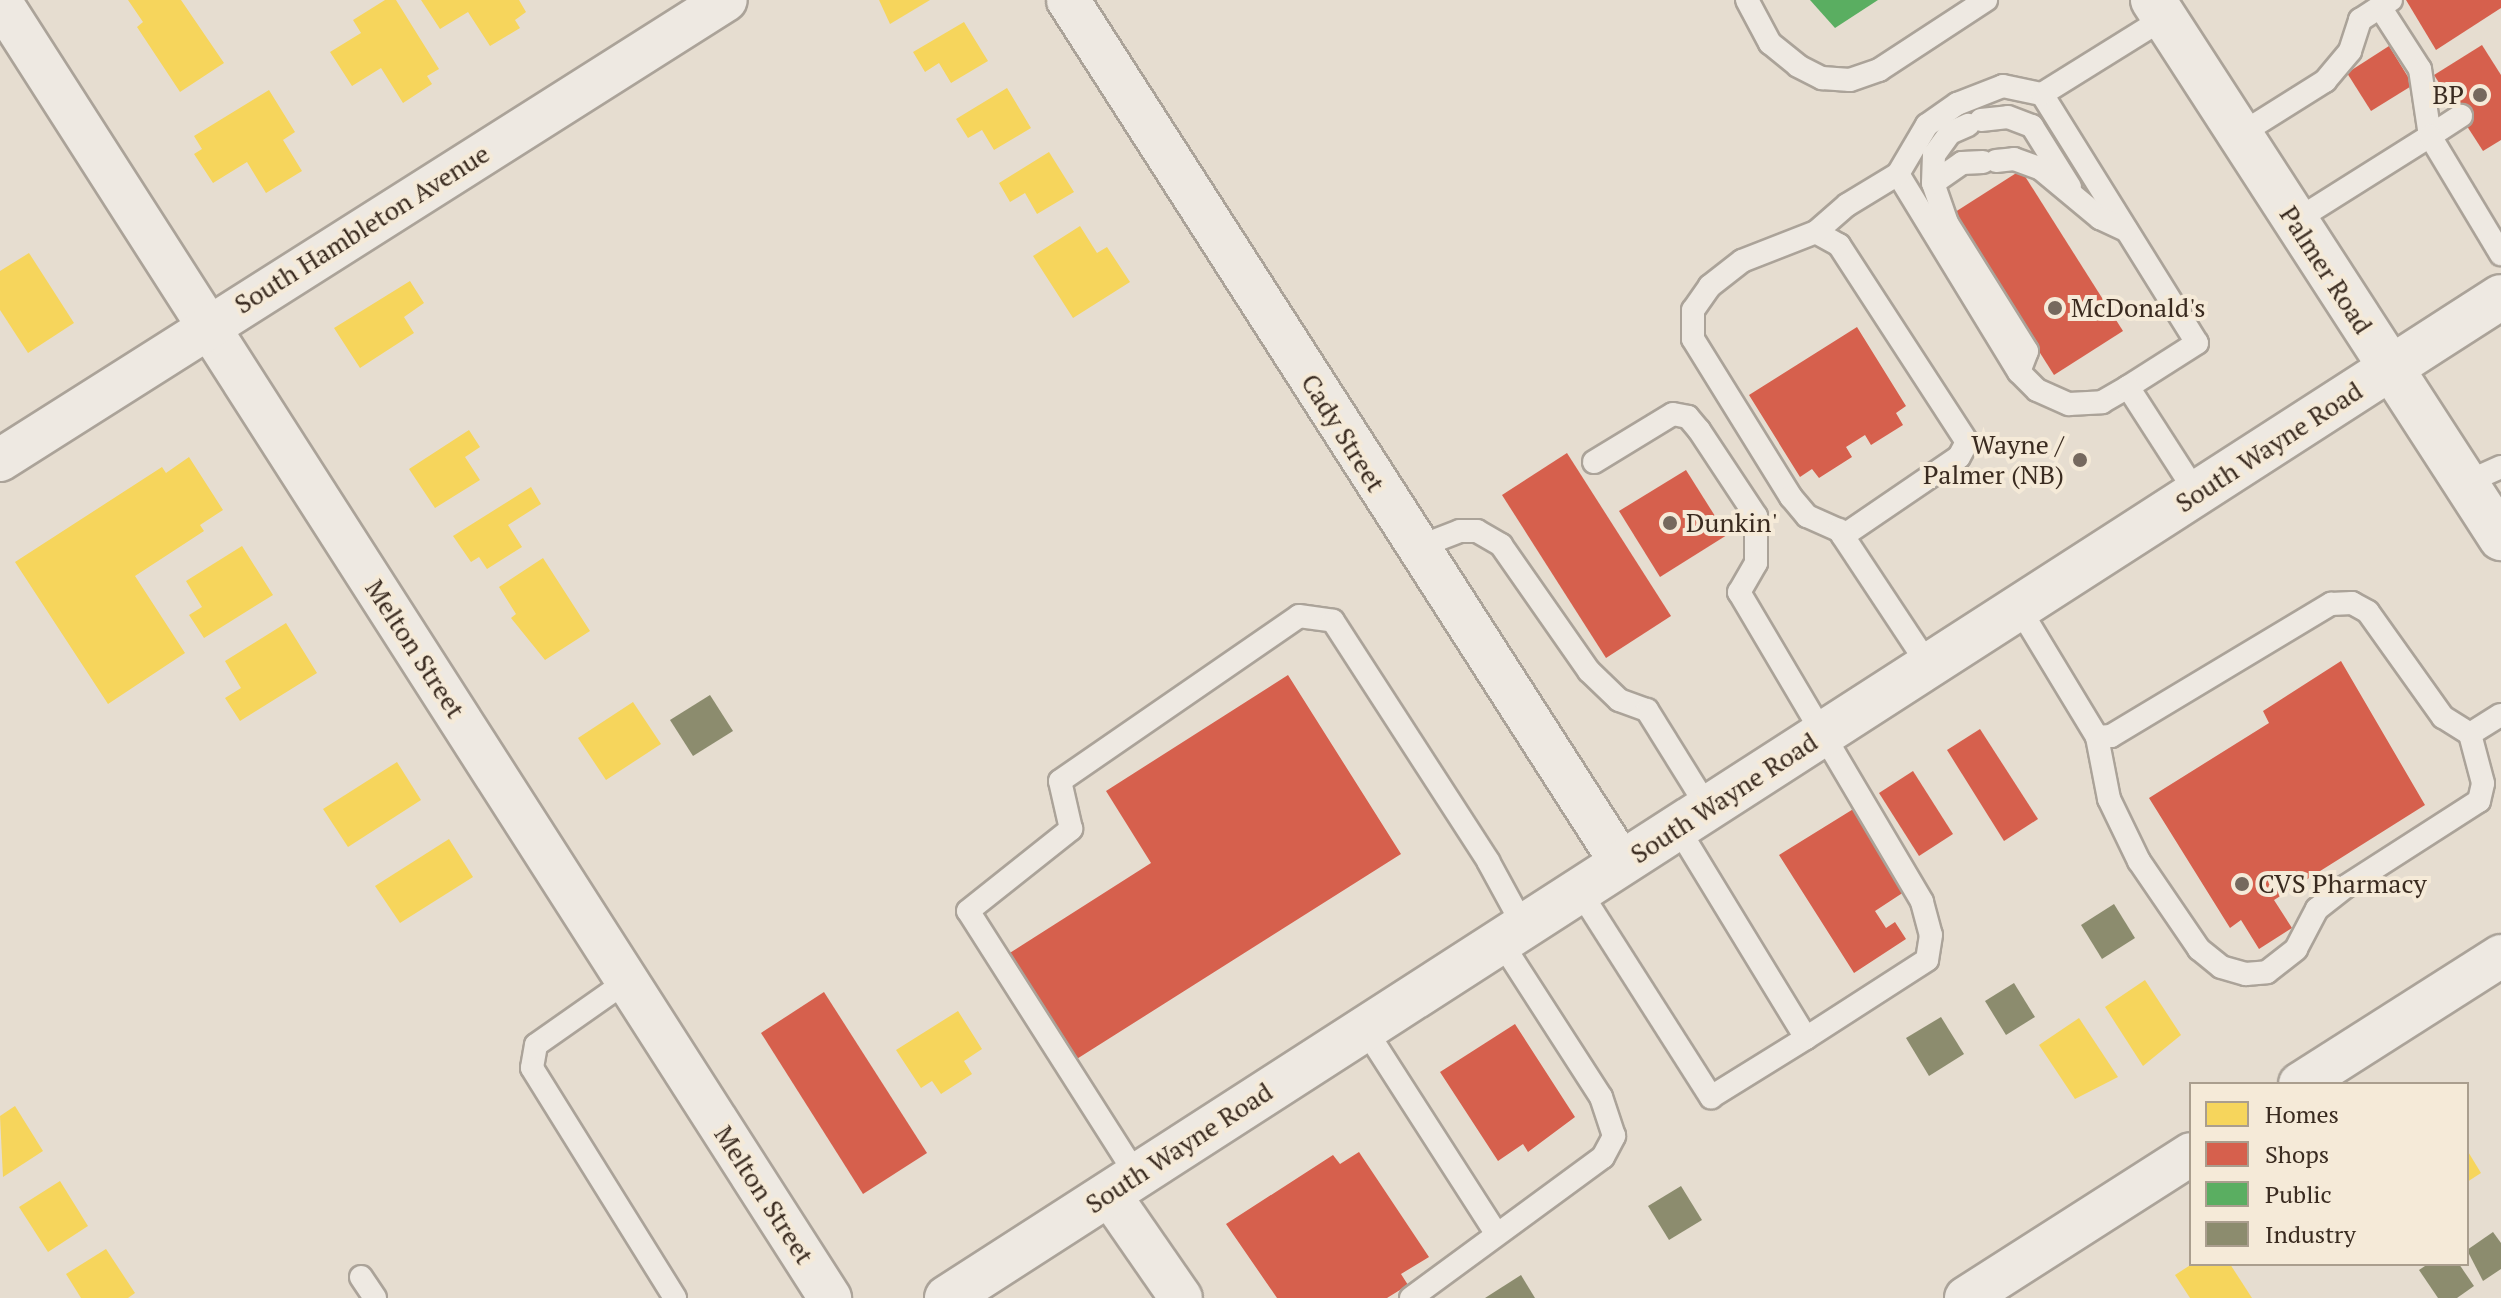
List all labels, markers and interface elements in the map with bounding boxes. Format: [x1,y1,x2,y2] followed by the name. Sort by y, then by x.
[2433,79,2464,111] place label: BP
[2471,86,2489,104] marker: BP
[229,138,495,320] street label: South Hambleton Avenue
[2273,200,2379,340] street label: Palmer Road
[2071,292,2206,324] place label: McDonald's
[2046,299,2064,317] marker: McDonald's
[1294,368,1392,498] street label: Cady Street
[2170,375,2368,519] street label: South Wayne Road
[1923,429,2064,490] place label: Wayne / Palmer (NB)
[2071,451,2089,469] marker: Wayne / Palmer (NB)
[1686,507,1777,539] place label: Dunkin'
[1661,514,1679,532] marker: Dunkin'
[359,574,471,724] street label: Melton Street
[1625,726,1823,870] street label: South Wayne Road
[2258,868,2427,900] place label: CVS Pharmacy
[2233,875,2251,893] marker: CVS Pharmacy
[1080,1076,1278,1220] street label: South Wayne Road
[2189,1082,2469,1266] legend
[2265,1098,2339,1130] text: Homes
[708,1120,820,1270] street label: Melton Street
[2265,1138,2329,1170] text: Shops
[2265,1178,2332,1210] text: Public
[2265,1218,2356,1250] text: Industry

